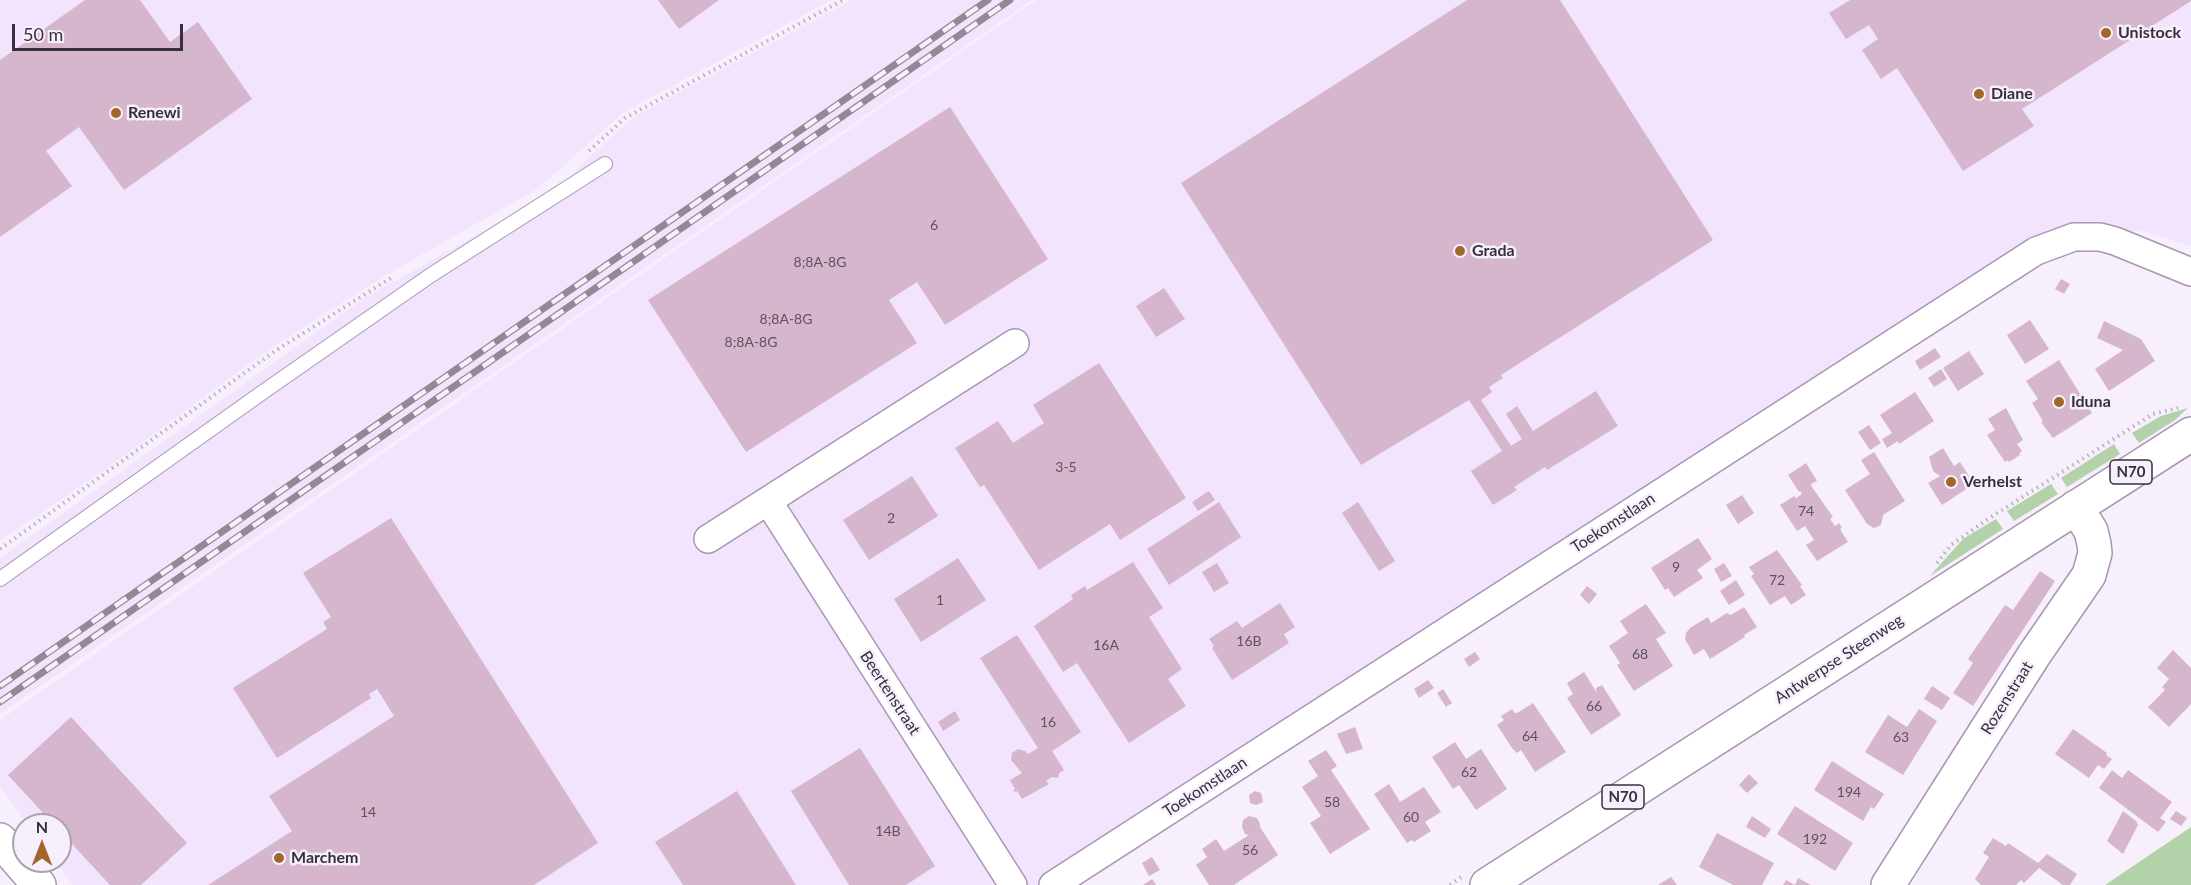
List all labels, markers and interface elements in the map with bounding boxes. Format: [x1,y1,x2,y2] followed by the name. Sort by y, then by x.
[15,12,186,50] scale bar
[23,23,63,45] text: 50 m
[2118,23,2181,43] place label: Unistock
[2099,26,2113,40] marker: Unistock
[1991,84,2033,104] place label: Diane
[1972,87,1986,101] marker: Diane
[128,103,181,123] place label: Renewi
[109,106,123,120] marker: Renewi
[930,217,938,233] house number: 6
[1472,241,1515,261] place label: Grada
[1453,244,1467,258] marker: Grada
[794,254,846,270] house number: 8;8A-8G
[760,311,812,327] house number: 8;8A-8G
[725,334,777,350] house number: 8;8A-8G
[2071,392,2111,412] place label: Iduna
[2052,395,2066,409] marker: Iduna
[1055,459,1077,475] house number: 3-5
[2110,460,2152,484] road number: N70
[1963,472,2022,492] place label: Verhelst
[1944,475,1958,489] marker: Verhelst
[1567,489,1659,557] street label: Toekomstlaan
[1798,503,1814,519] house number: 74
[887,510,895,526] house number: 2
[1672,559,1680,575] house number: 9
[1769,572,1785,588] house number: 72
[936,592,944,608] house number: 1
[1771,610,1907,708] street label: Antwerpse Steenweg
[1236,633,1262,649] house number: 16B
[1093,637,1119,653] house number: 16A
[1632,646,1648,662] house number: 68
[856,648,924,738] street label: Beertenstraat
[1977,658,2037,738] street label: Rozenstraat
[1586,698,1602,714] house number: 66
[1040,714,1056,730] house number: 16
[1522,728,1538,744] house number: 64
[1893,729,1909,745] house number: 63
[1159,753,1251,821] street label: Toekomstlaan
[1461,764,1477,780] house number: 62
[1837,784,1861,800] house number: 194
[1602,785,1644,809] road number: N70
[1324,794,1340,810] house number: 58
[360,804,376,820] house number: 14
[1403,809,1419,825] house number: 60
[12,813,72,873] north arrow
[36,817,48,836] text: N
[875,823,901,839] house number: 14B
[1803,831,1827,847] house number: 192
[1242,842,1258,858] house number: 56
[291,848,358,868] place label: Marchem
[272,851,286,865] marker: Marchem

